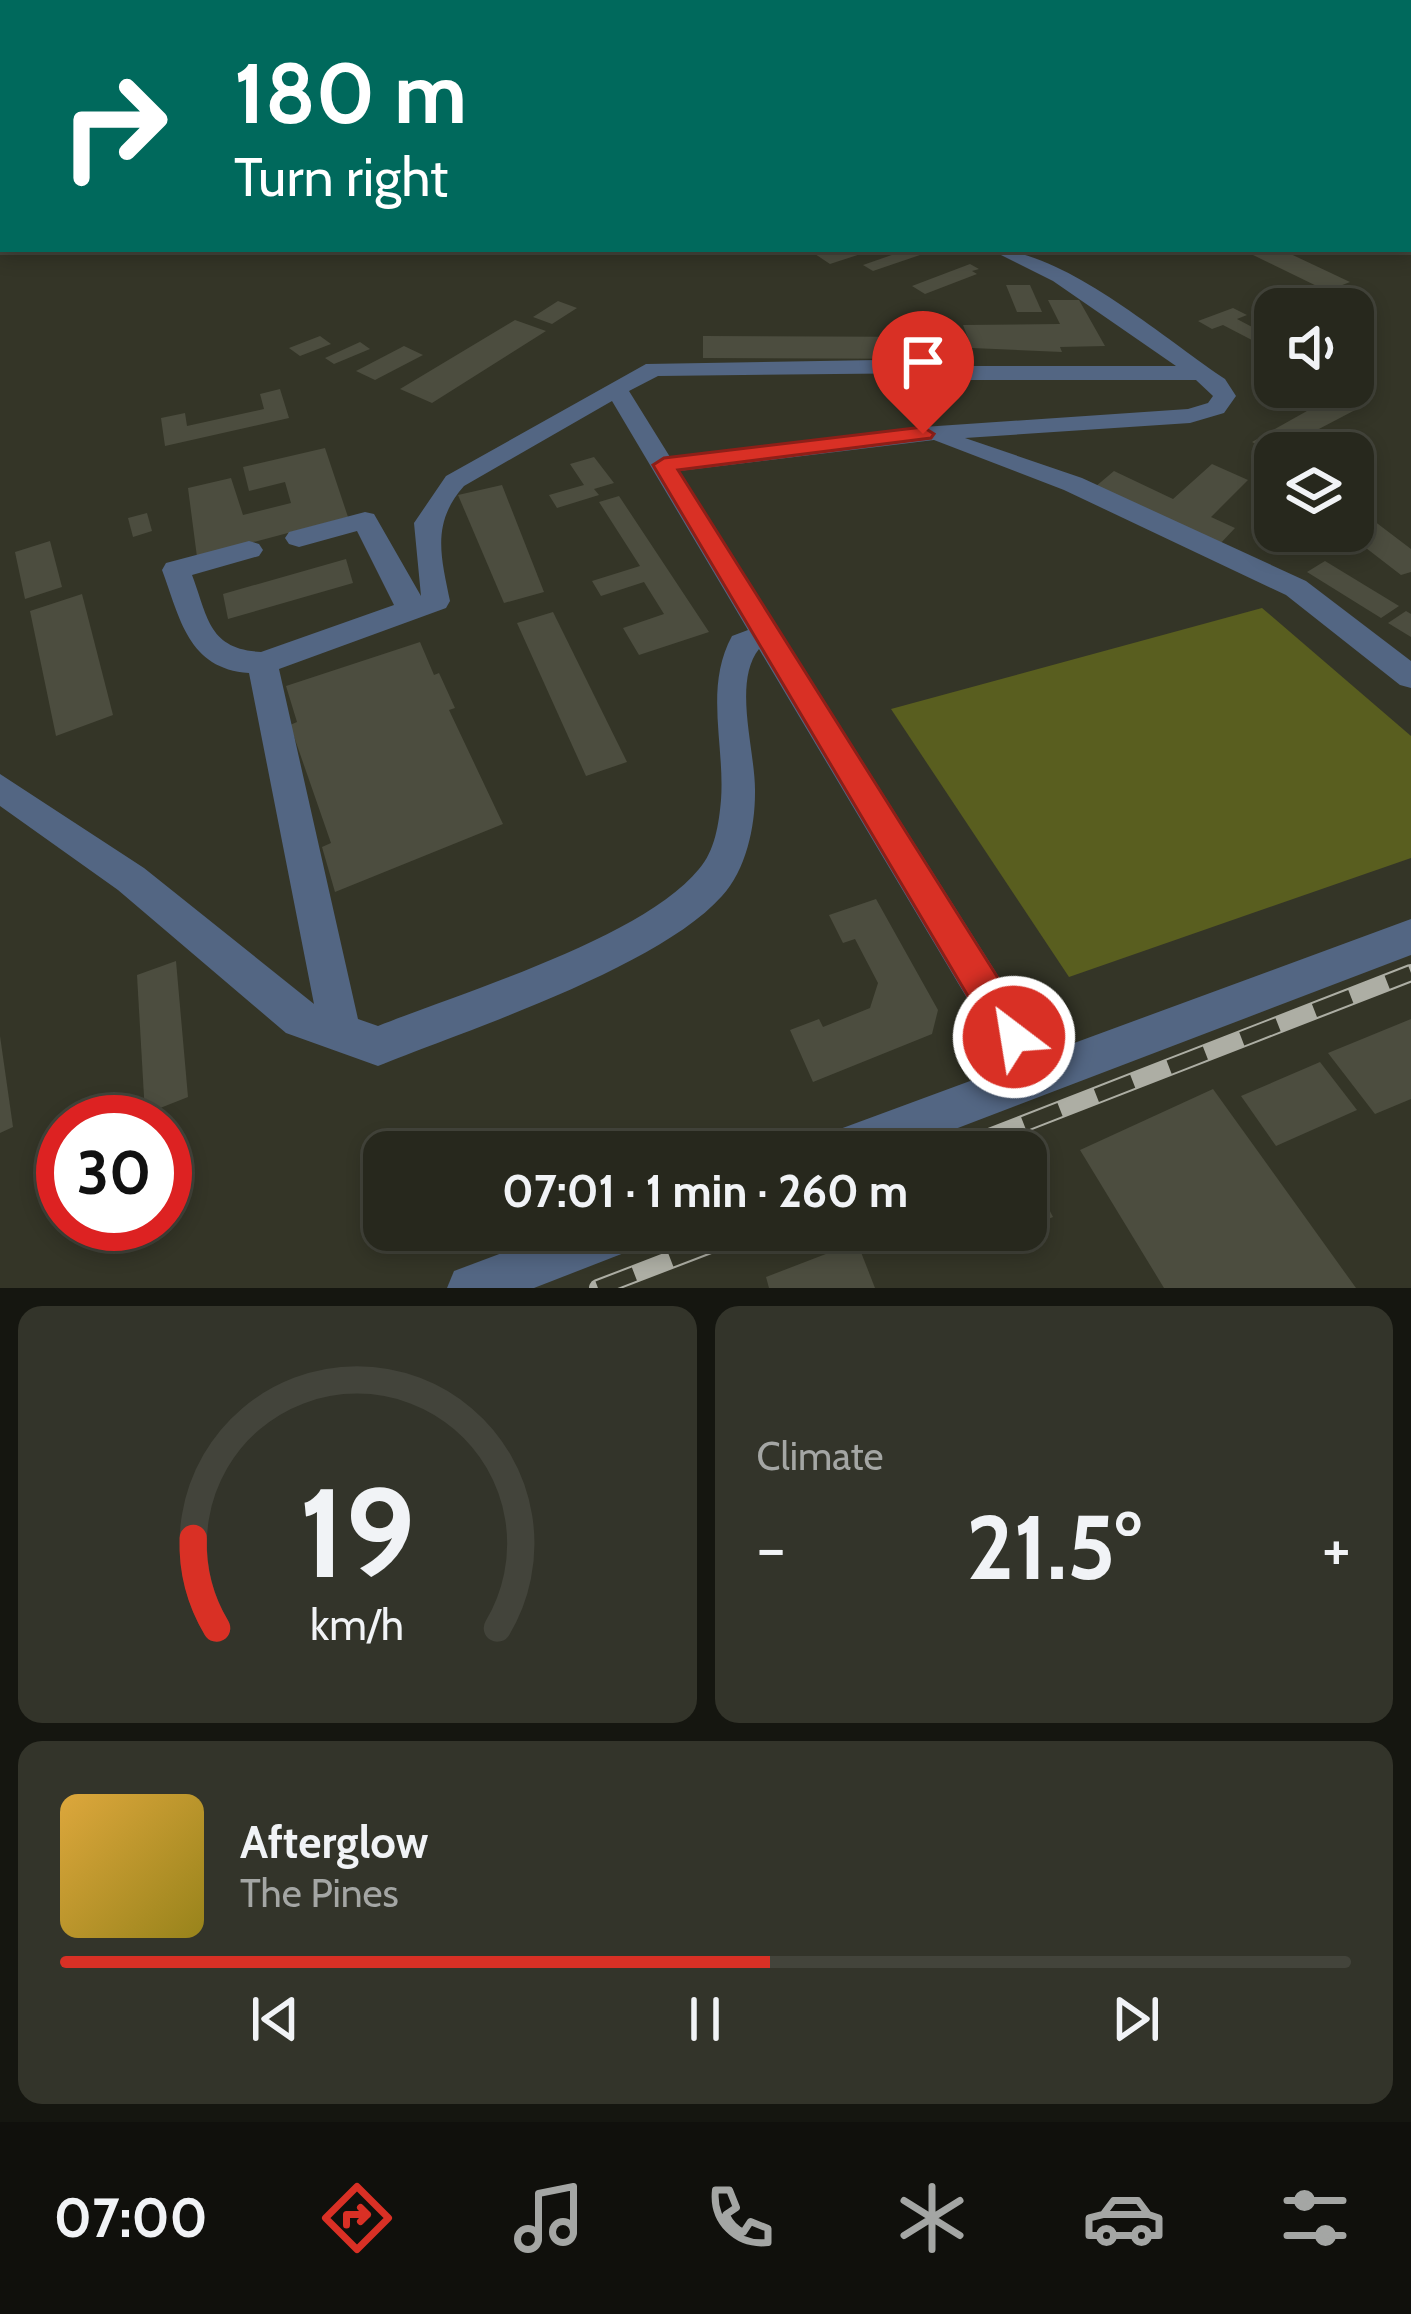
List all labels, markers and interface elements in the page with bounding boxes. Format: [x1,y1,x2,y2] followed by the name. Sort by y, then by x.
[234,42,467,144] text: 180 m
[36,48,192,204] icon: right
[234,144,448,210] text: Turn right
[1254,288,1374,552] map controls
[1254,288,1374,408] button: sound
[872,311,974,434] pin
[890,329,956,395] icon: arrive
[1254,432,1374,552] button: layers
[951,974,1077,1100] position arrow
[36,1095,192,1251] speed limit sign: 30
[502,1164,908,1218] text: 07:01 · 1 min · 260 m
[757,1432,883,1480] text: Climate
[299,1457,415,1608] text: 19
[966,1492,1141,1602] text: 21.5°
[757,1507,786,1588] text: −
[1322,1507,1351,1588] text: +
[310,1598,404,1650] text: km/h
[240,1815,428,1869] text: Afterglow
[240,1869,399,1917] text: The Pines
[242,1986,308,2052] icon: previous
[672,1986,738,2052] icon: pause
[1103,1986,1169,2052] icon: next
[315,2176,399,2260] icon: directions
[507,2176,591,2260] icon: music
[698,2176,782,2260] icon: phone
[890,2176,974,2260] icon: climate
[1082,2176,1166,2260] icon: car
[1273,2176,1357,2260] icon: filters
[54,2185,208,2251] text: 07:00

